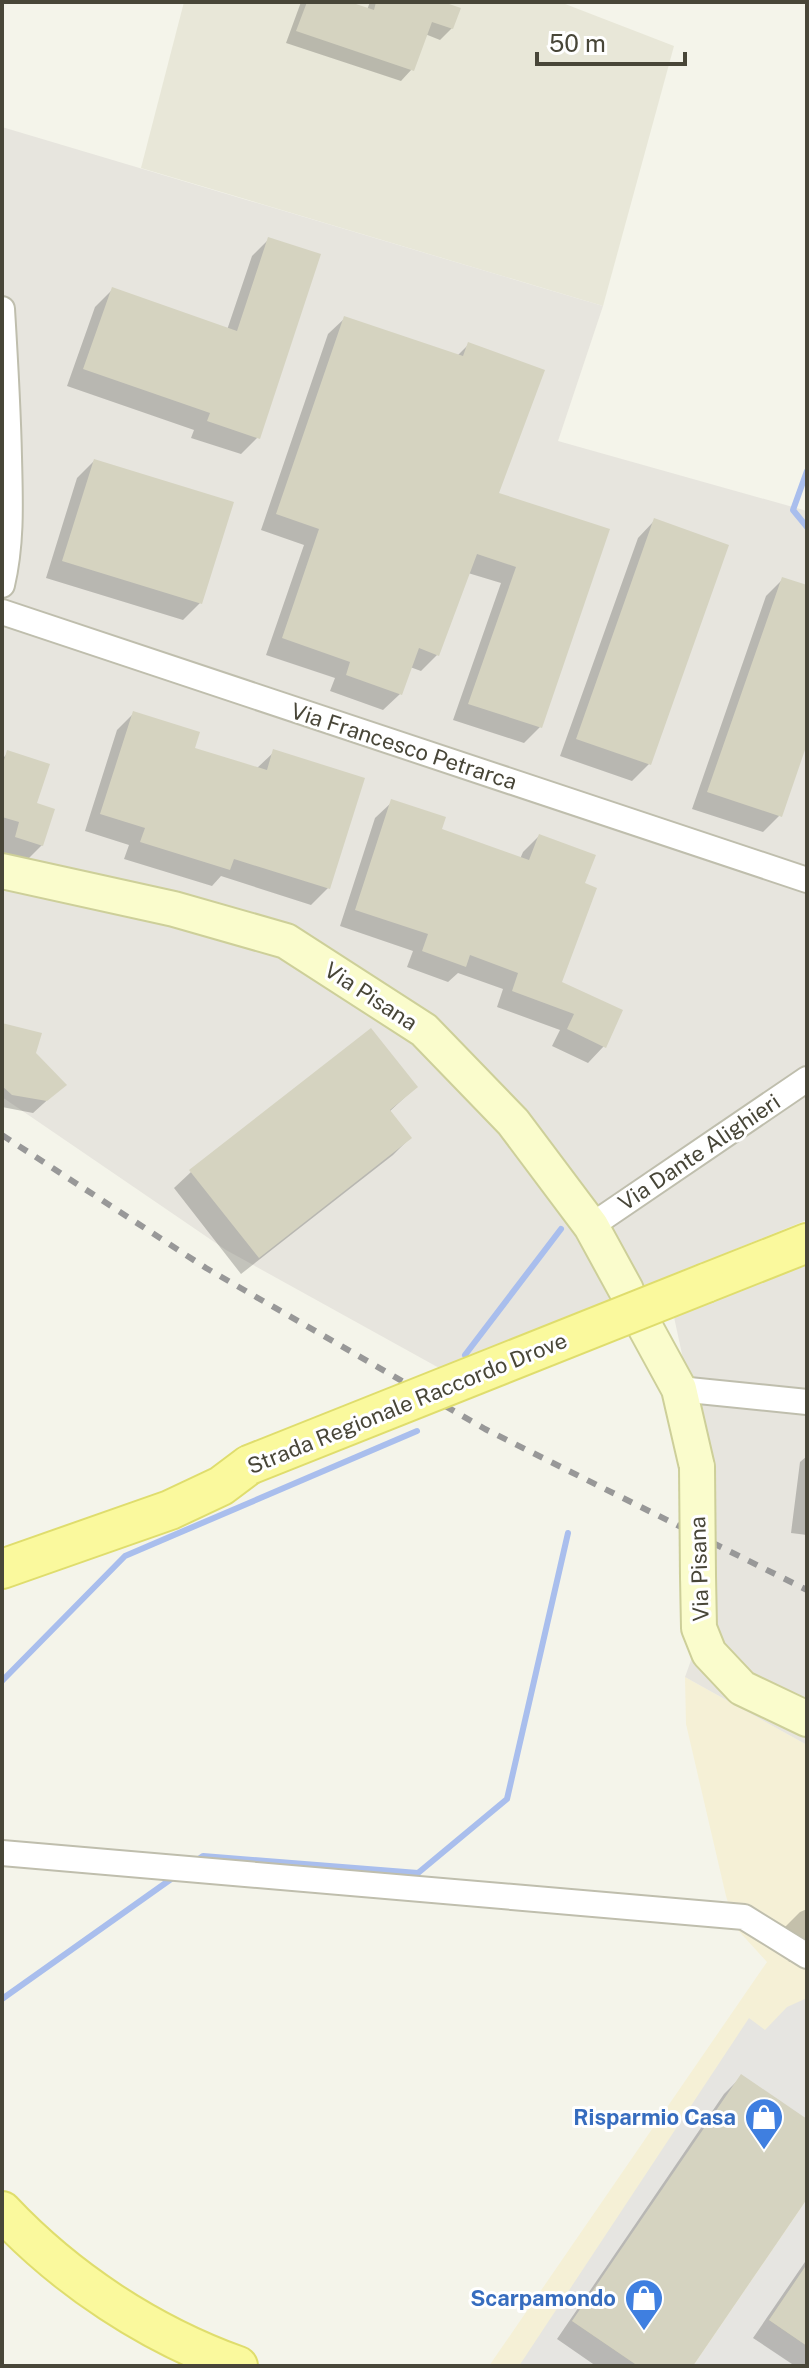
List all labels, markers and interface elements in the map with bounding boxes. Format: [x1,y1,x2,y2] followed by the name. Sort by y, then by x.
[537,16,685,66] scale bar
[549,29,606,57] text: 50 m
[288,697,520,795] street label: Via Francesco Petrarca
[320,956,422,1036] street label: Via Pisana
[613,1088,785,1216] street label: Via Dante Alighieri
[243,1327,571,1479] street label: Strada Regionale Raccordo Drove
[684,1516,714,1622] street label: Via Pisana
[743,2096,785,2151] shop icon: Risparmio Casa
[573,2104,736,2130] place label: Risparmio Casa
[623,2277,665,2332] shop icon: Scarpamondo
[470,2285,616,2311] place label: Scarpamondo

